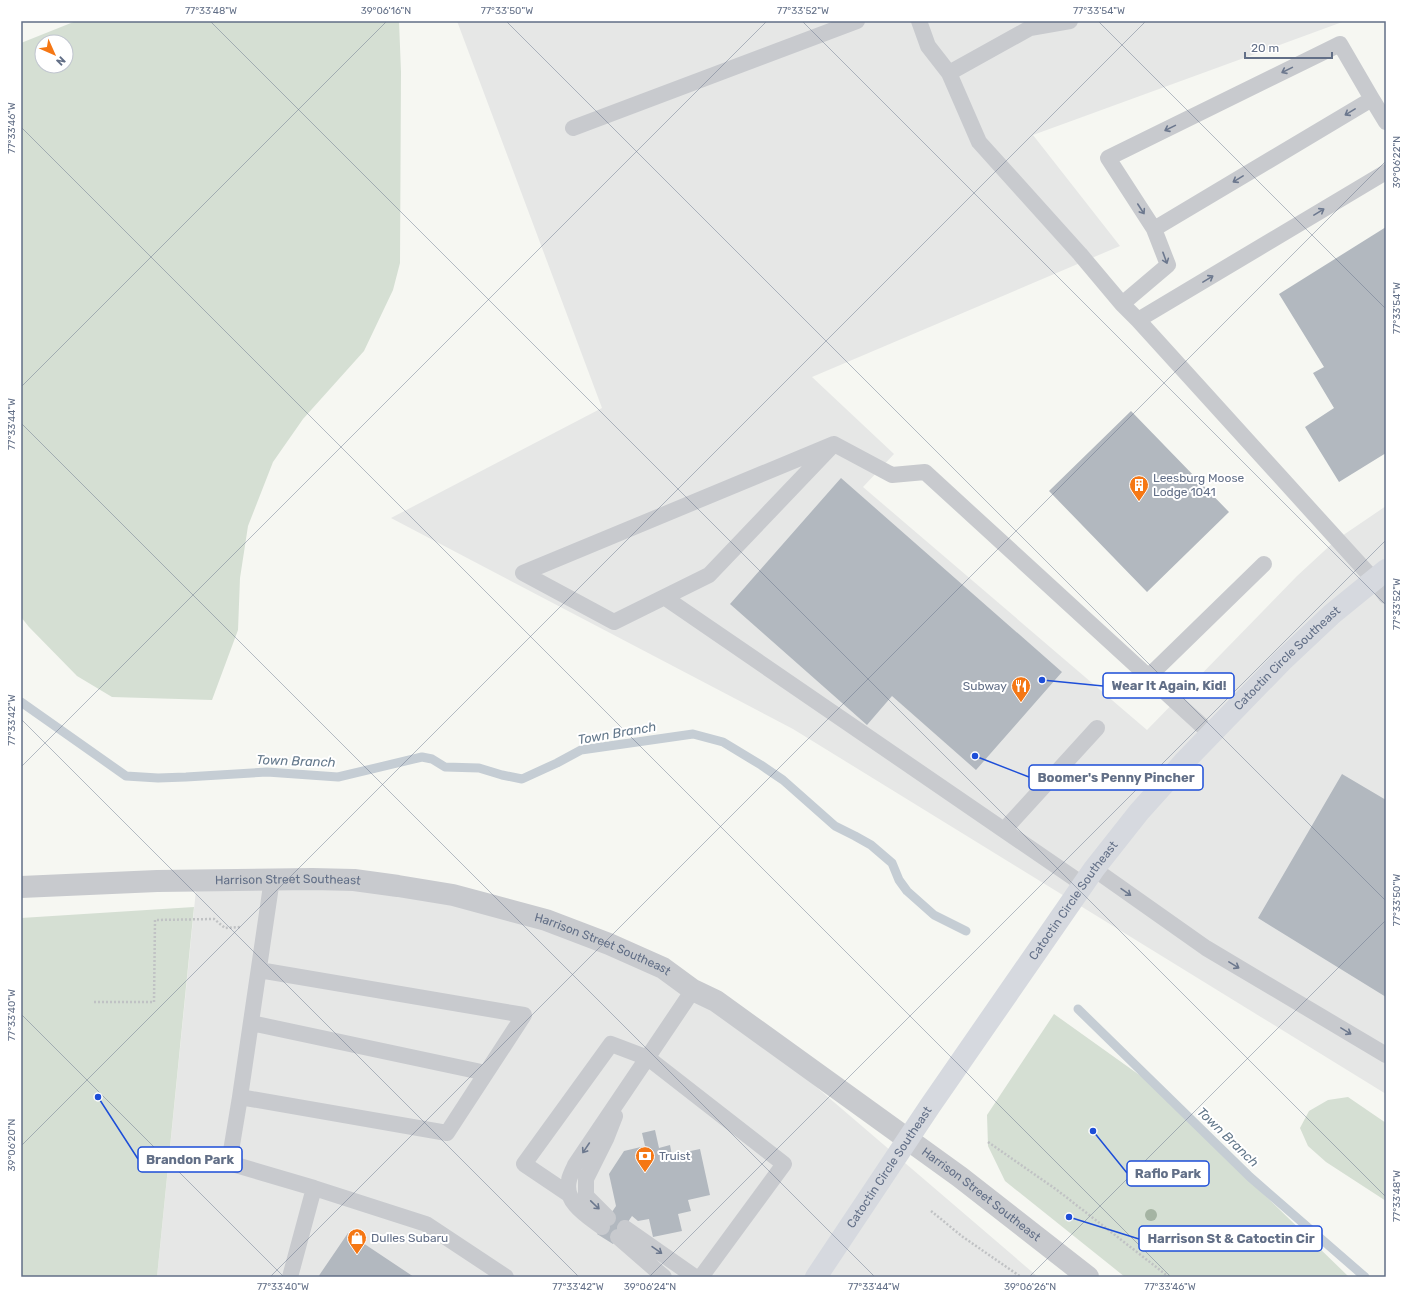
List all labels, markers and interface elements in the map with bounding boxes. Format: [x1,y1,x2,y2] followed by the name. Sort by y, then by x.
[185,5,237,17] text: 77°33'48"W
[361,5,411,17] text: 39°06'16"N
[481,5,533,17] text: 77°33'50"W
[777,5,829,17] text: 77°33'52"W
[1073,5,1125,17] text: 77°33'54"W
[34,34,74,74] north arrow
[1245,34,1332,60] scale bar
[1251,41,1279,55] text: 20 m
[53,53,68,68] text: N
[1281,67,1293,74] one-way arrow
[6,102,18,154] text: 77°33'46"W
[1344,109,1356,117] one-way arrow
[1165,124,1177,132] one-way arrow
[1391,136,1403,188] text: 39°06'22"N
[1232,175,1244,183] one-way arrow
[1137,203,1145,215] one-way arrow
[1313,208,1325,216] one-way arrow
[1162,252,1169,265] one-way arrow
[1202,274,1214,282] one-way arrow
[1391,282,1403,334] text: 77°33'54"W
[6,398,18,450] text: 77°33'44"W
[1153,471,1245,499] place label: Leesburg Moose Lodge 1041
[1128,474,1150,502] building icon: Leesburg Moose Lodge 1041
[1391,578,1403,630] text: 77°33'52"W
[1231,603,1343,713] street label: Catoctin Circle Southeast
[1103,673,1234,698] callout: Wear It Again, Kid!
[1010,675,1032,703] restaurant icon: Subway
[1111,678,1227,693] text: Wear It Again, Kid!
[963,679,1007,693] place label: Subway
[6,694,18,746] text: 77°33'42"W
[577,719,657,747] water label: Town Branch
[256,752,336,770] water label: Town Branch
[1029,765,1203,790] callout: Boomer's Penny Pincher
[1037,770,1195,785] text: Boomer's Penny Pincher
[1026,838,1121,963] street label: Catoctin Circle Southeast
[215,872,362,888] street label: Harrison Street Southeast
[1391,874,1403,926] text: 77°33'50"W
[1120,888,1131,896] one-way arrow
[533,910,674,978] street label: Harrison Street Southeast
[1228,961,1240,969] one-way arrow
[6,989,18,1041] text: 77°33'40"W
[1340,1027,1352,1035] one-way arrow
[844,1104,935,1231] street label: Catoctin Circle Southeast
[1194,1104,1262,1170] water label: Town Branch
[6,1118,18,1171] text: 39°06'20"N
[582,1142,590,1153] one-way arrow
[634,1145,656,1173] bank icon: Truist
[919,1145,1044,1244] street label: Harrison Street Southeast
[138,1147,242,1172] callout: Brandon Park
[659,1149,691,1163] place label: Truist
[146,1152,234,1167] text: Brandon Park
[1127,1161,1209,1186] callout: Raflo Park
[1135,1166,1202,1181] text: Raflo Park
[1391,1170,1403,1222] text: 77°33'48"W
[590,1200,600,1210] one-way arrow
[1139,1226,1322,1251] callout: Harrison St & Catoctin Cir
[346,1227,368,1255] shop icon: Dulles Subaru
[371,1231,448,1245] place label: Dulles Subaru
[1147,1231,1315,1246] text: Harrison St & Catoctin Cir
[651,1246,662,1255] one-way arrow
[257,1281,309,1293] text: 77°33'40"W
[552,1281,604,1293] text: 77°33'42"W
[624,1281,676,1293] text: 39°06'24"N
[848,1281,900,1293] text: 77°33'44"W
[1004,1281,1056,1293] text: 39°06'26"N
[1144,1281,1196,1293] text: 77°33'46"W

